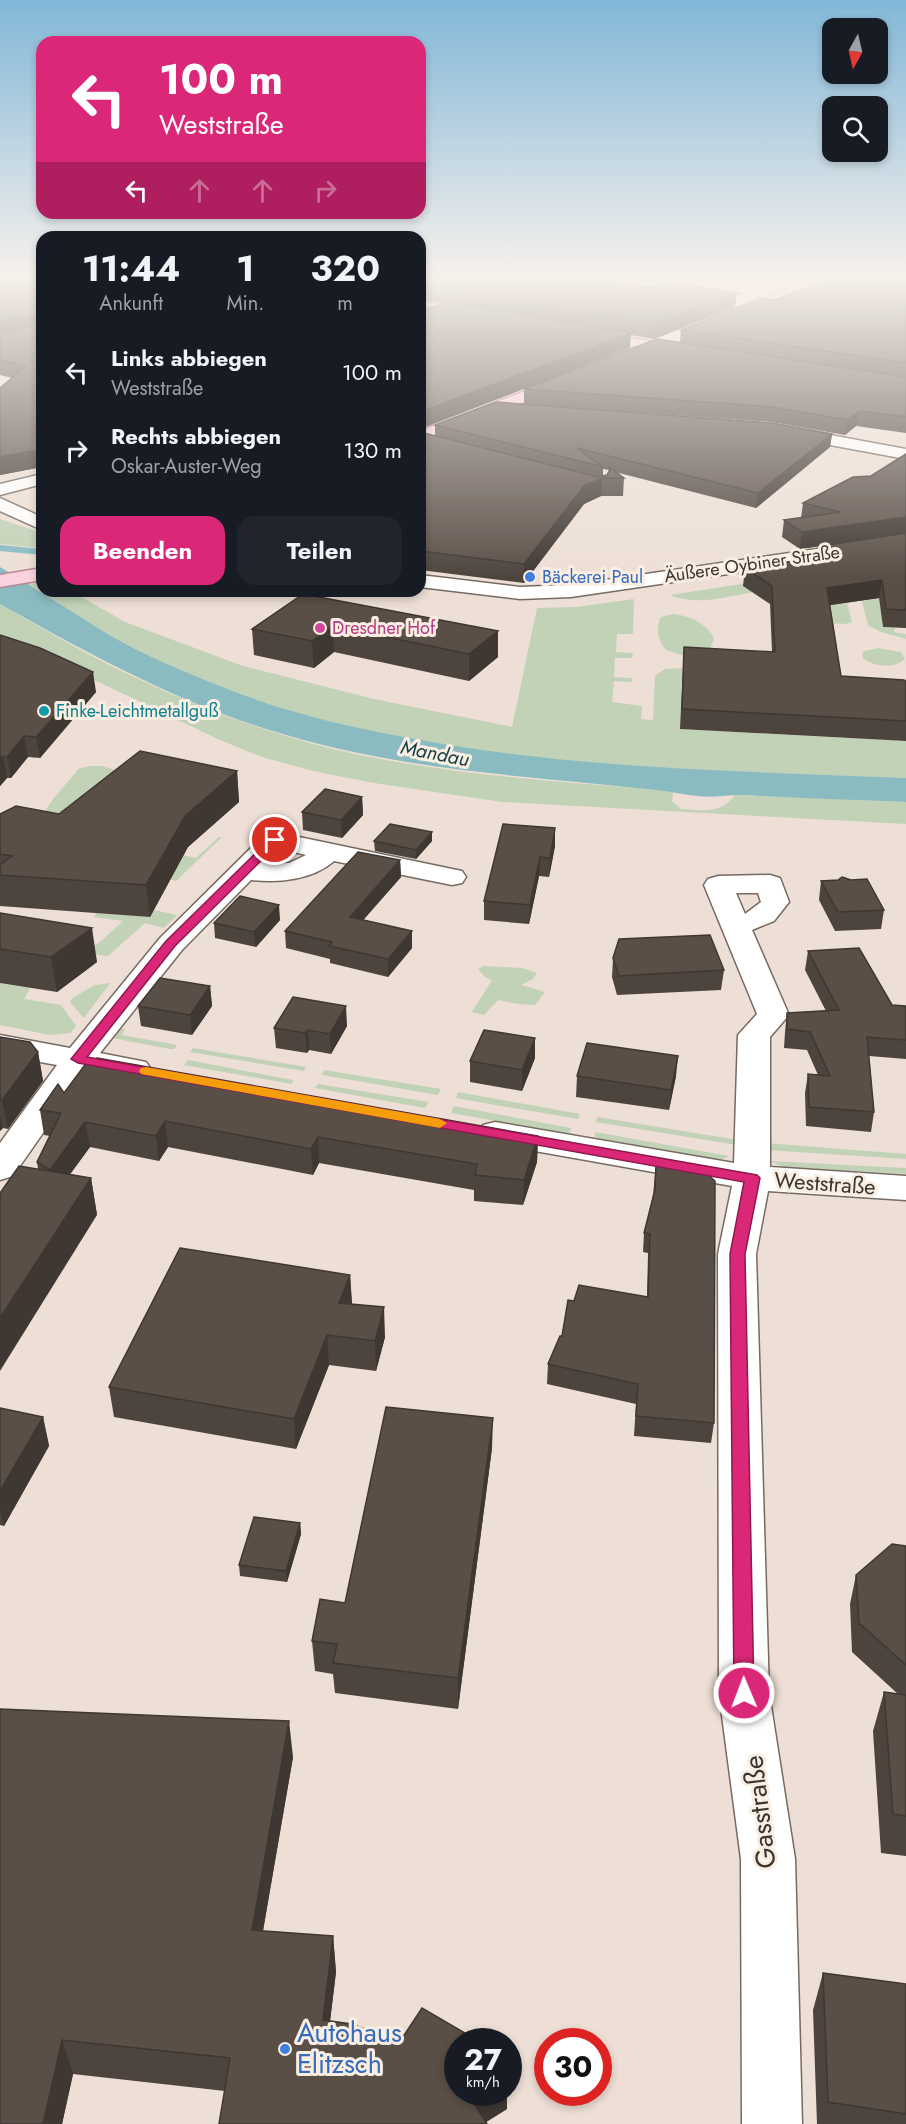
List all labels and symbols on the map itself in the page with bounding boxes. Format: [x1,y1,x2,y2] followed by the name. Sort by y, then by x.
[822,18,888,84] north arrow
[663,539,841,589] street label: Äußere Oybiner Straße
[542,564,643,590] place label: Bäckerei Paul
[523,570,537,584] marker: Bäckerei Paul
[332,615,436,641] place label: Dresdner Hof
[313,621,327,635] marker: Dresdner Hof
[56,698,219,724] place label: Finke-Leichtmetallguß
[37,704,51,718] marker: Finke-Leichtmetallguß
[398,733,472,774] water label: Mandau
[249,814,300,865] pin
[773,1163,877,1203] street label: Weststraße
[712,1661,776,1725] position arrow
[733,1753,786,1871] street label: Gasstraße
[297,2013,402,2083] place label: Autohaus Elitzsch
[534,2028,612,2106] speed limit sign: 30
[278,2042,292,2056] marker: Autohaus Elitzsch

